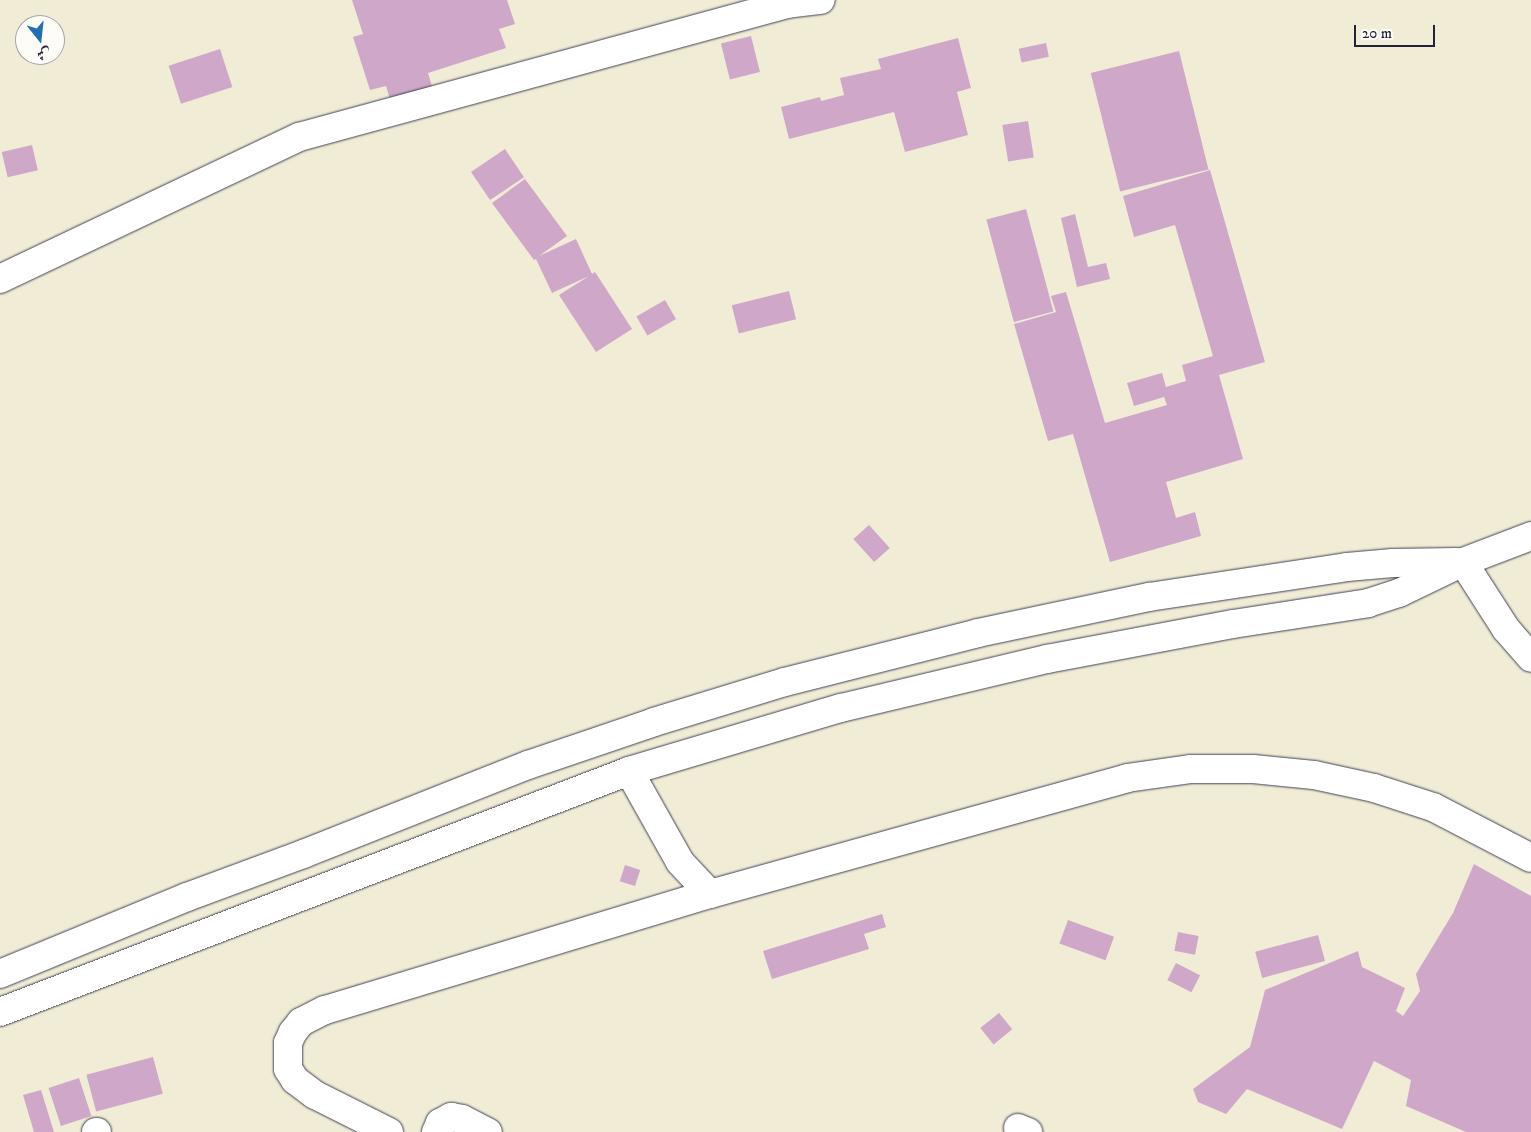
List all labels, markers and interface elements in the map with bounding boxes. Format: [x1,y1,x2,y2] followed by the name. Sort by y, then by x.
[15,15,65,65] north arrow
[1356,15,1437,47] scale bar
[1362,24,1392,43] text: 20 m
[35,43,53,64] text: ش

